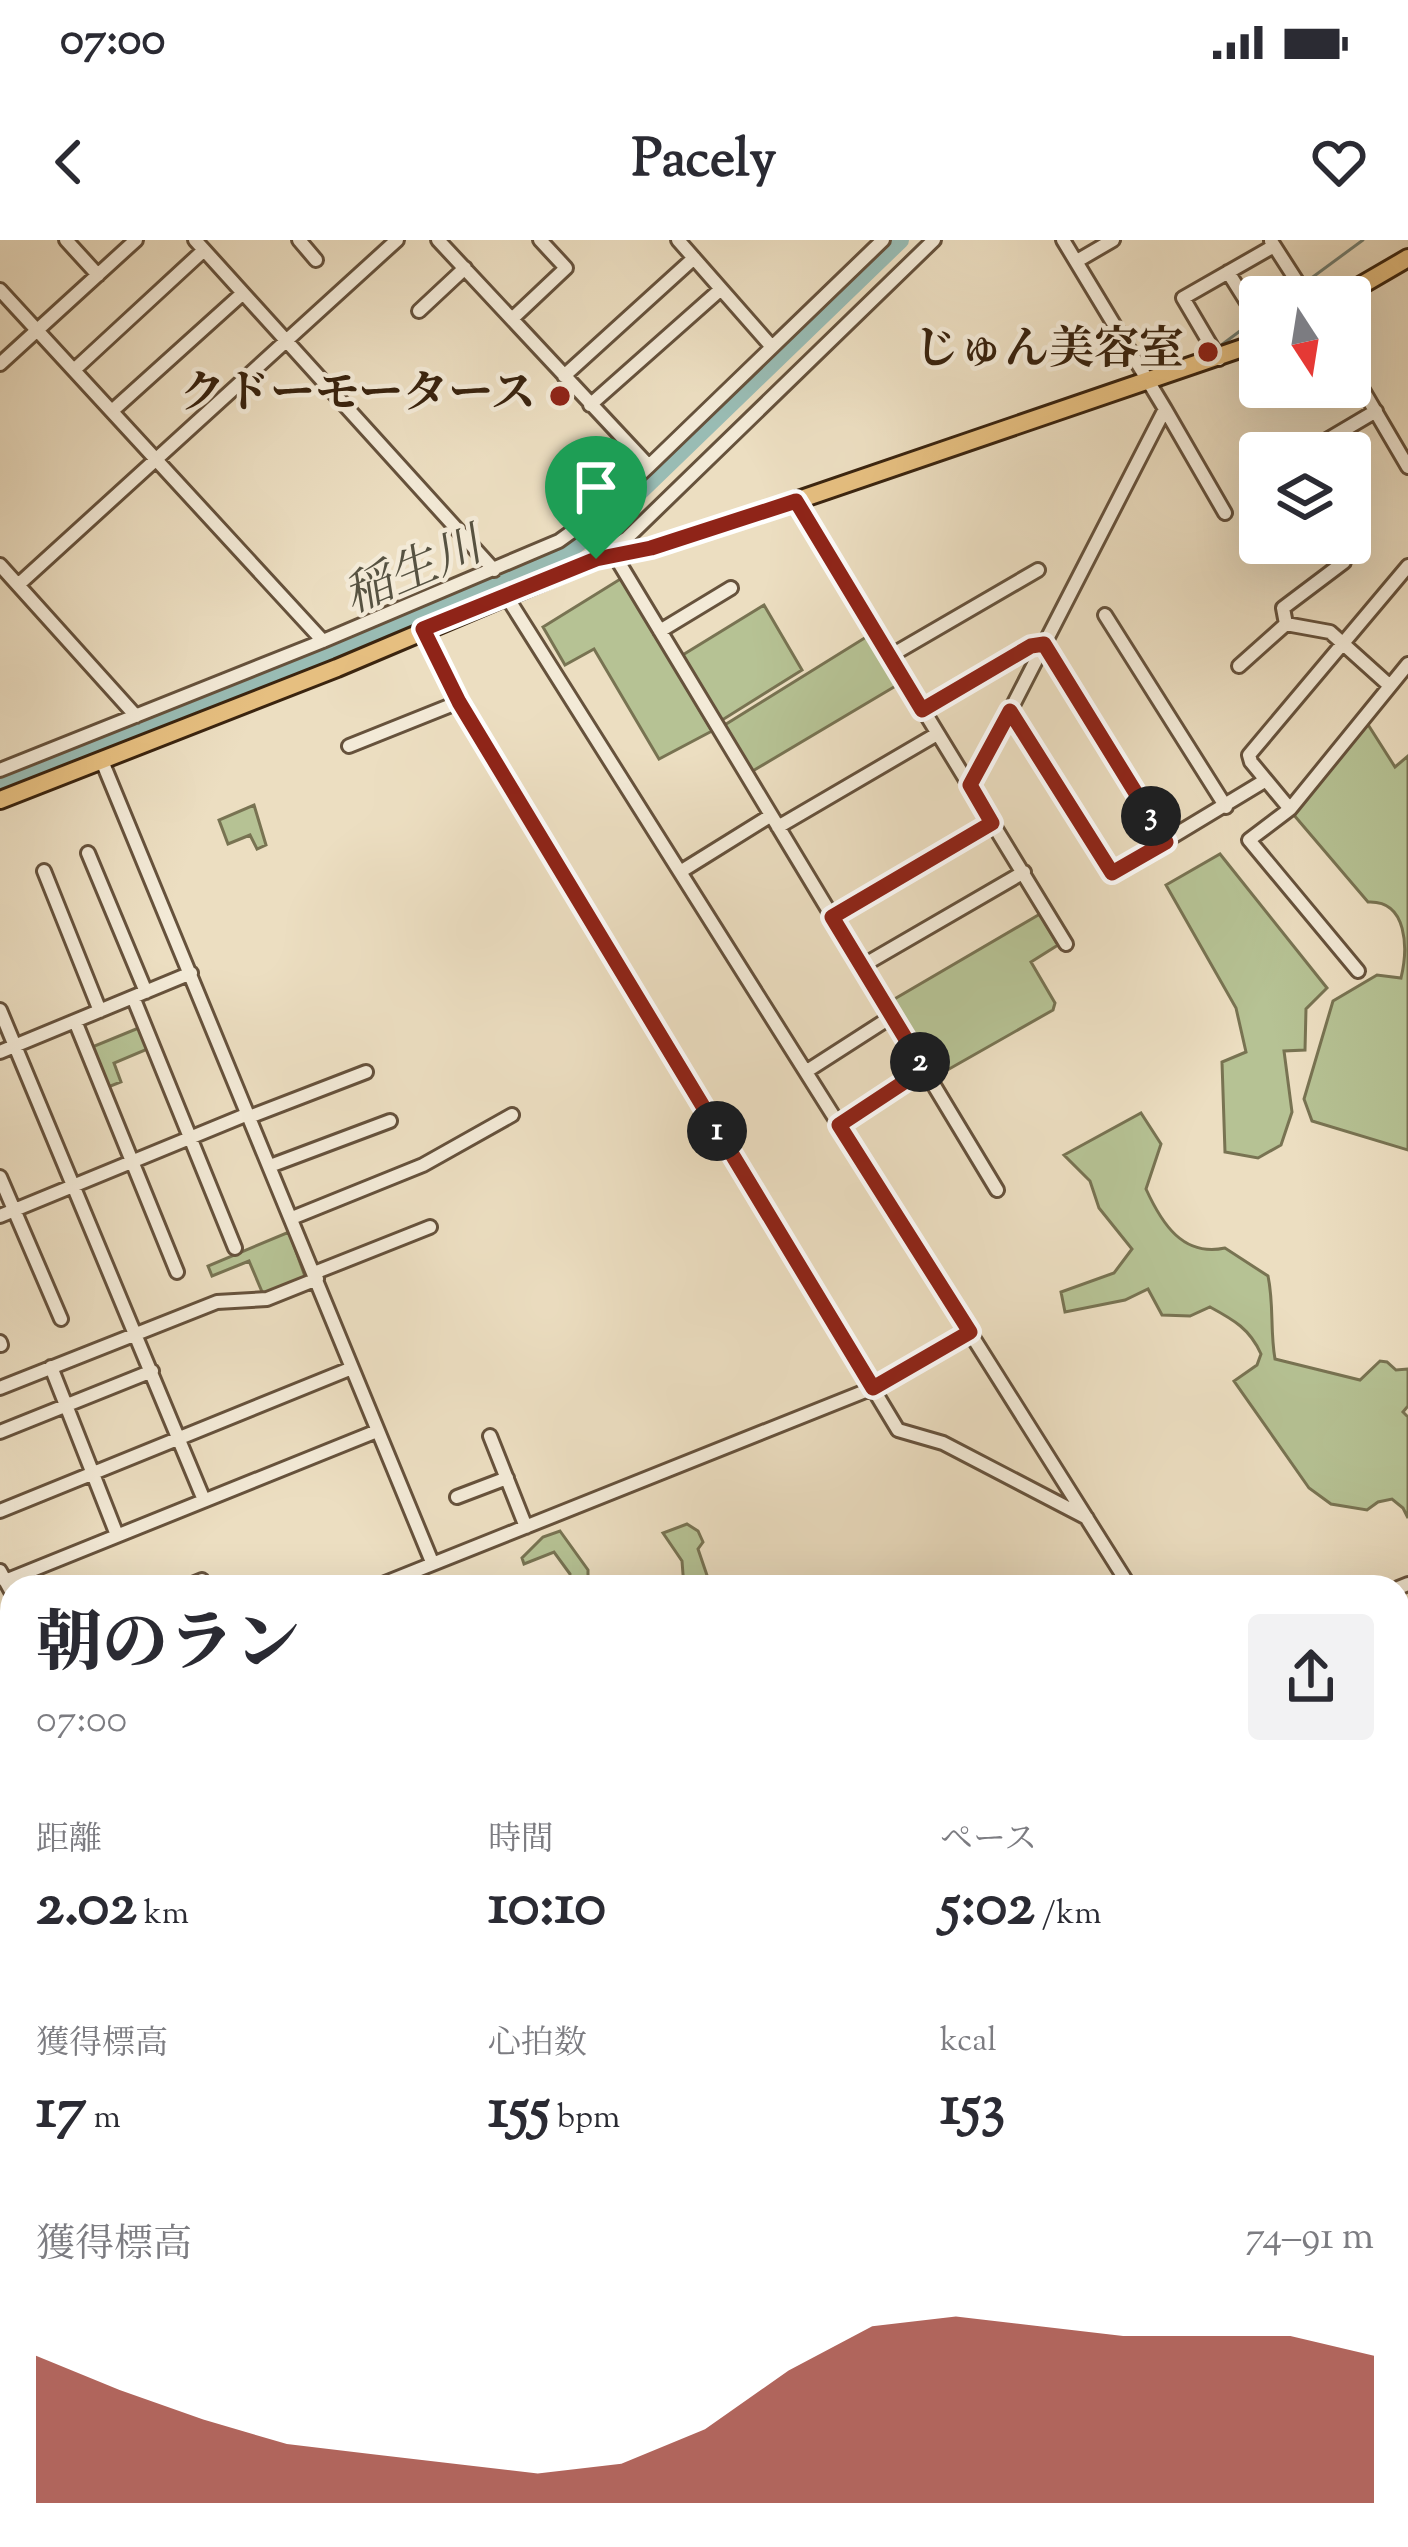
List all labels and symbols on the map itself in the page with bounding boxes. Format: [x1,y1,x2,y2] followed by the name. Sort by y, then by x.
[1239,276,1371,408] north arrow
[914,320,1184,385] place label: じゅん美容室
[1195,339,1221,365] marker: じゅん美容室
[180,364,536,429] place label: クドーモータース
[547,383,573,409] marker: クドーモータース
[545,436,647,559] pin
[334,512,498,634] water label: 稲生川
[1121,786,1181,846] pin: 3
[890,1032,950,1092] pin: 2
[687,1101,747,1161] pin: 1

